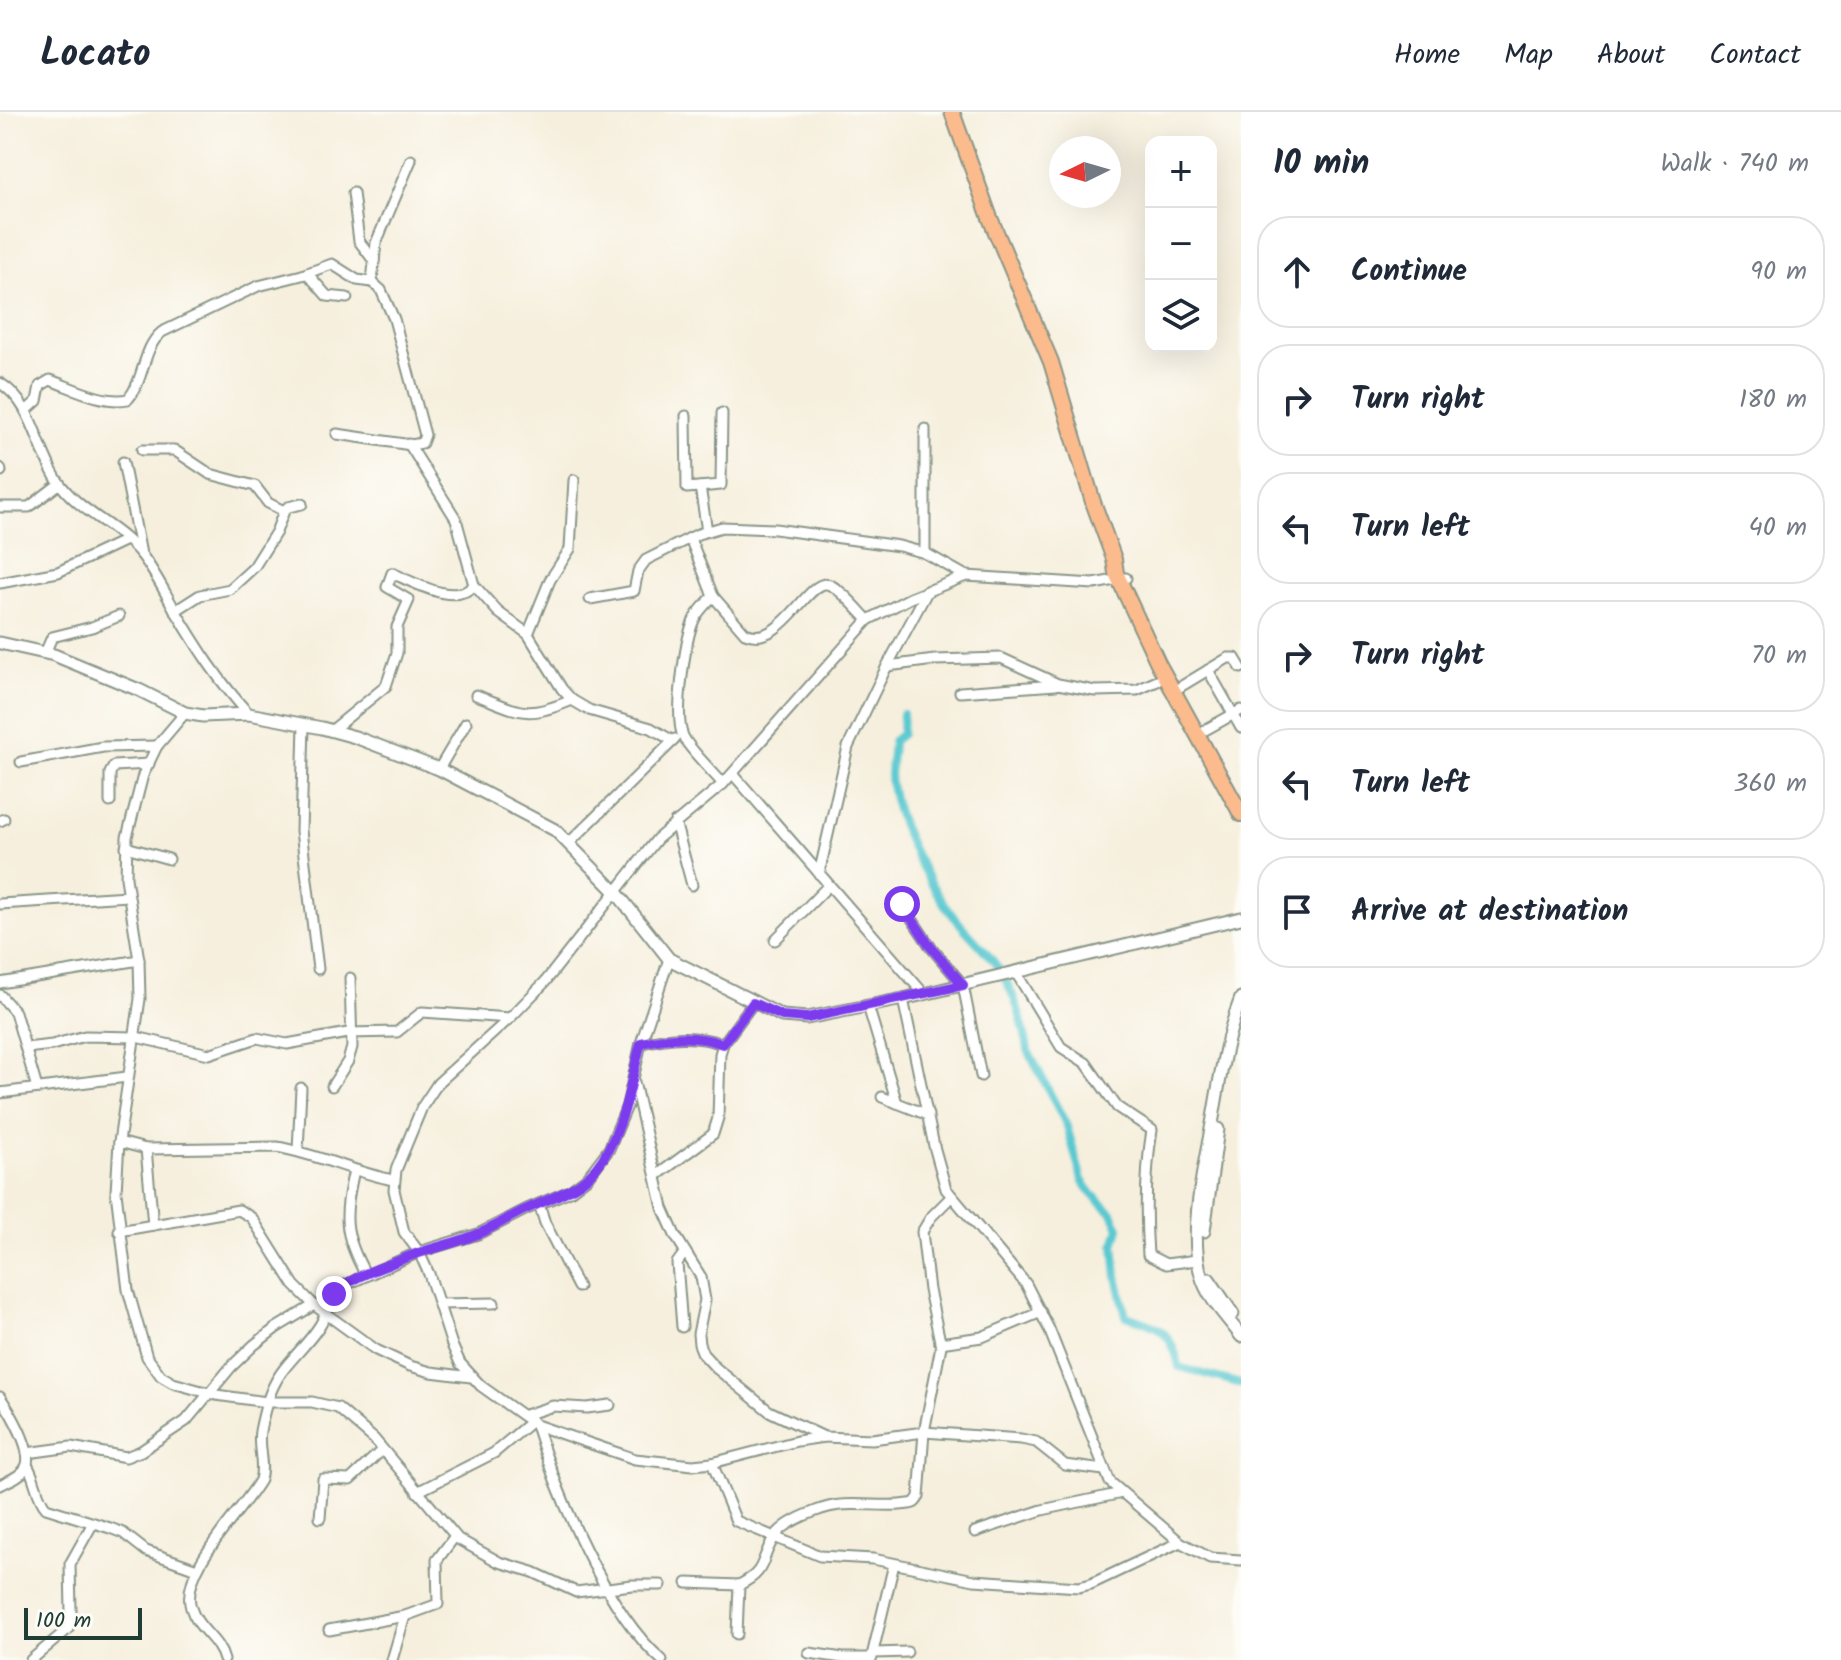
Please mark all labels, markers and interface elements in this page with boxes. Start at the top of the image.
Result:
text: Locato [40,25,151,85]
text: Home [1394,33,1460,78]
text: Map [1504,33,1553,78]
text: About [1597,33,1665,78]
text: Contact [1709,33,1801,78]
north arrow [1049,136,1121,208]
map controls [1145,136,1217,352]
button: + [1145,136,1217,208]
text: 10 min [1273,137,1369,191]
text: Walk · 740 m [1660,143,1809,185]
button: − [1145,208,1217,280]
text: Continue [1351,248,1467,296]
icon: ahead [1275,250,1319,294]
text: 90 m [1750,251,1807,293]
button: layers [1145,280,1217,352]
text: Turn right [1351,376,1484,424]
icon: right [1275,378,1319,422]
text: 180 m [1739,379,1807,421]
text: Turn left [1351,504,1470,552]
icon: left [1275,506,1319,550]
text: 40 m [1749,507,1807,549]
text: Turn right [1351,632,1484,680]
icon: right [1275,634,1319,678]
text: 70 m [1751,635,1807,677]
text: Turn left [1351,760,1470,808]
icon: left [1275,762,1319,806]
text: 360 m [1734,763,1807,805]
route start [884,886,920,922]
text: Arrive at destination [1351,888,1628,936]
icon: arrive [1275,890,1319,934]
route end [316,1276,352,1312]
scale bar [24,1604,142,1640]
text: 100 m [36,1604,91,1639]

